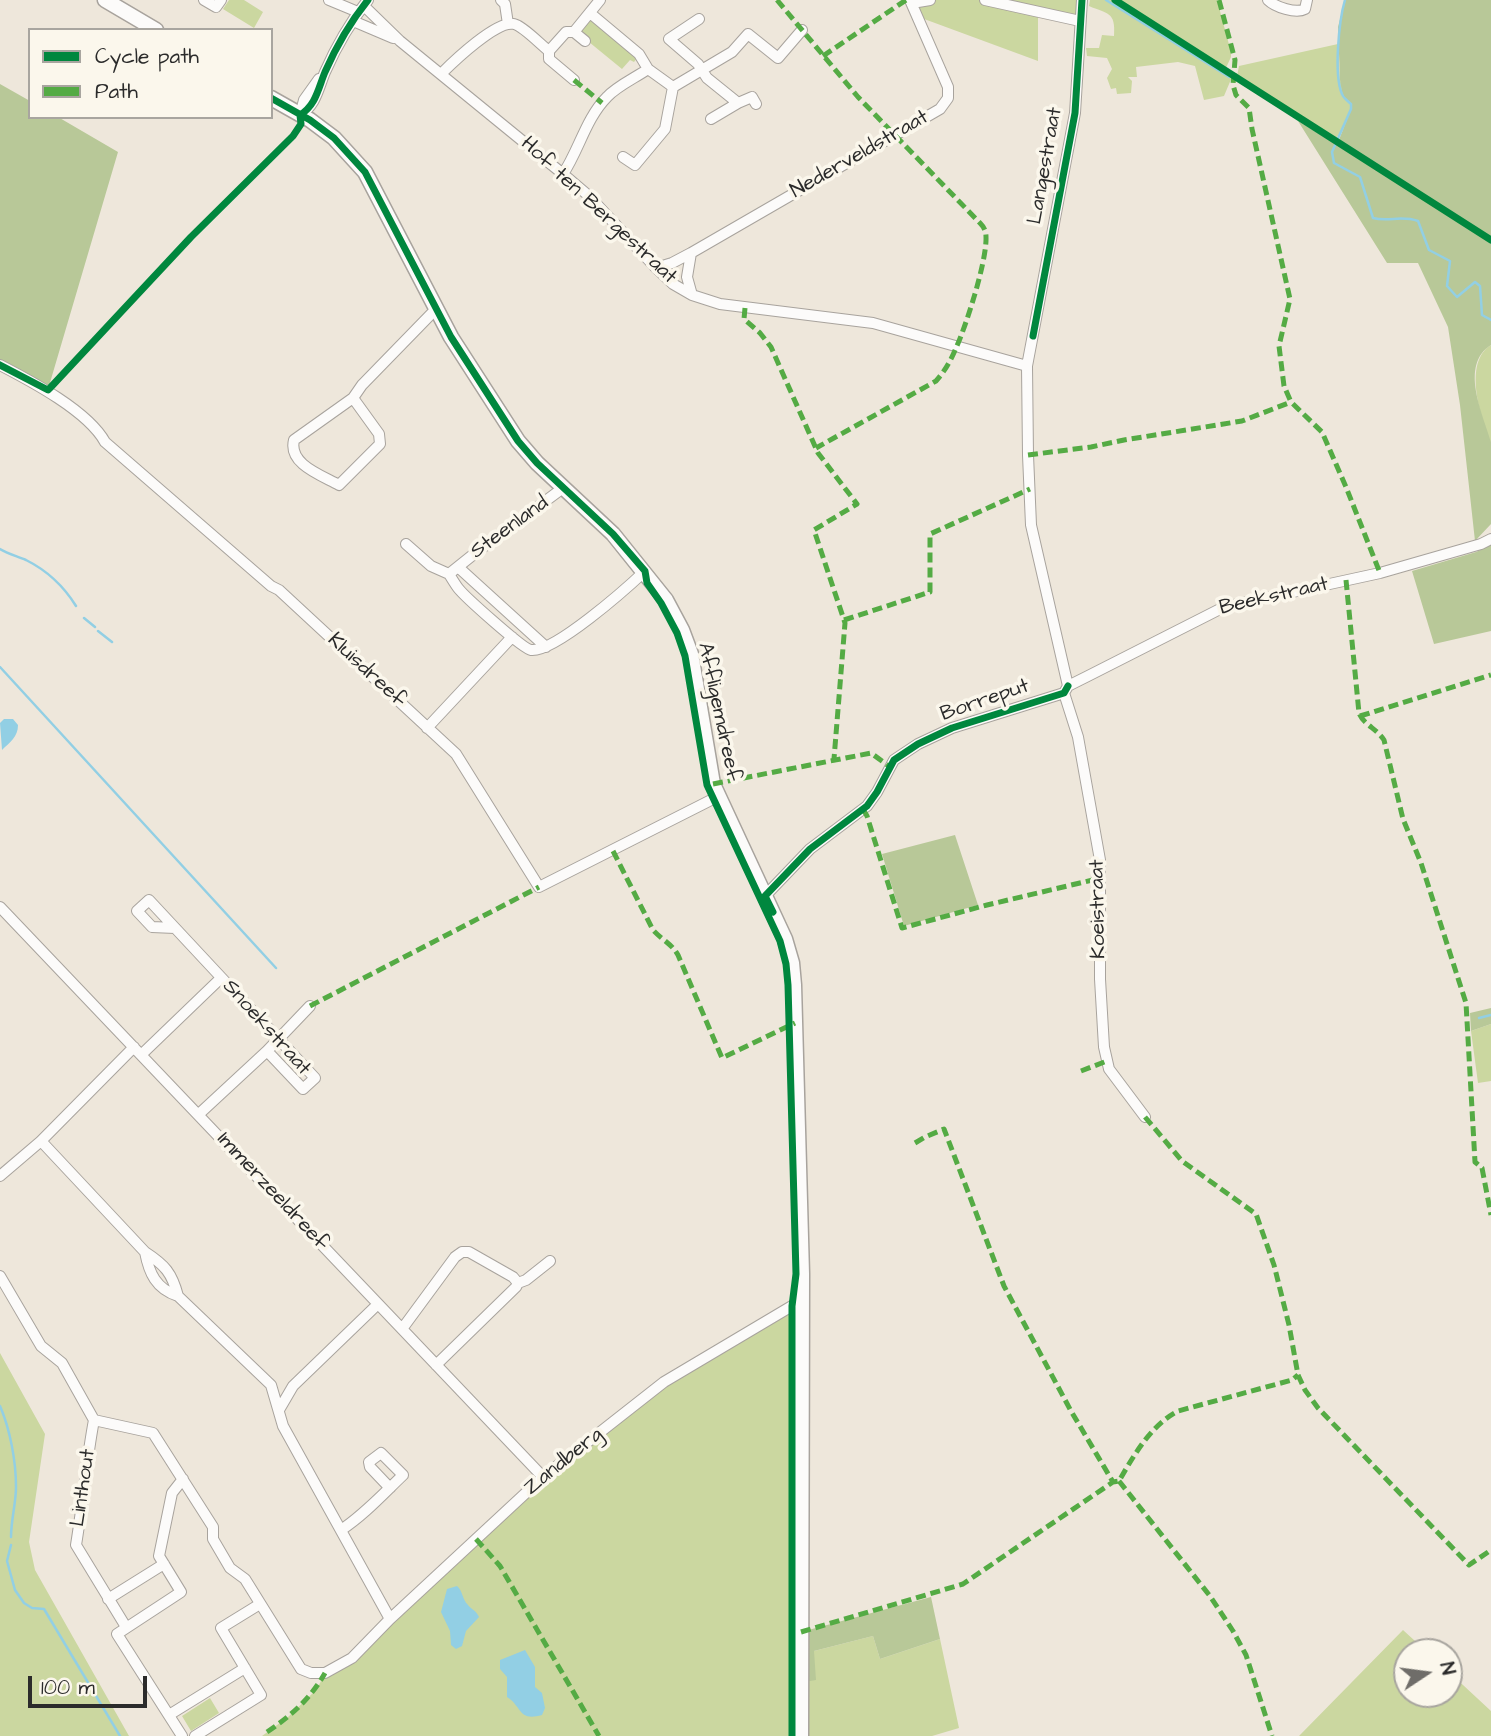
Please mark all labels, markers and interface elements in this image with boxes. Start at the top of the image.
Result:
legend [28,28,273,119]
text: Cycle path [95,42,199,71]
text: Path [95,77,138,106]
street label: Nederveldstraat [787,105,933,205]
street label: Langestraat [1023,106,1069,226]
street label: Hof ten Bergestraat [515,132,681,290]
street label: Steenland [466,491,554,565]
street label: Beekstraat [1217,572,1331,622]
street label: Kluisdreef [322,628,410,714]
street label: Affligemdreef [691,640,745,784]
street label: Borreput [937,674,1033,728]
street label: Koeistraat [1086,859,1112,959]
street label: Snoekstraat [216,975,316,1081]
street label: Immerzeeldreef [211,1128,333,1256]
street label: Zandberg [520,1423,608,1501]
street label: Linthout [66,1448,102,1528]
north arrow [1393,1638,1463,1708]
text: N [1433,1660,1461,1677]
scale bar [32,1662,150,1706]
text: 100 m [41,1673,95,1702]

